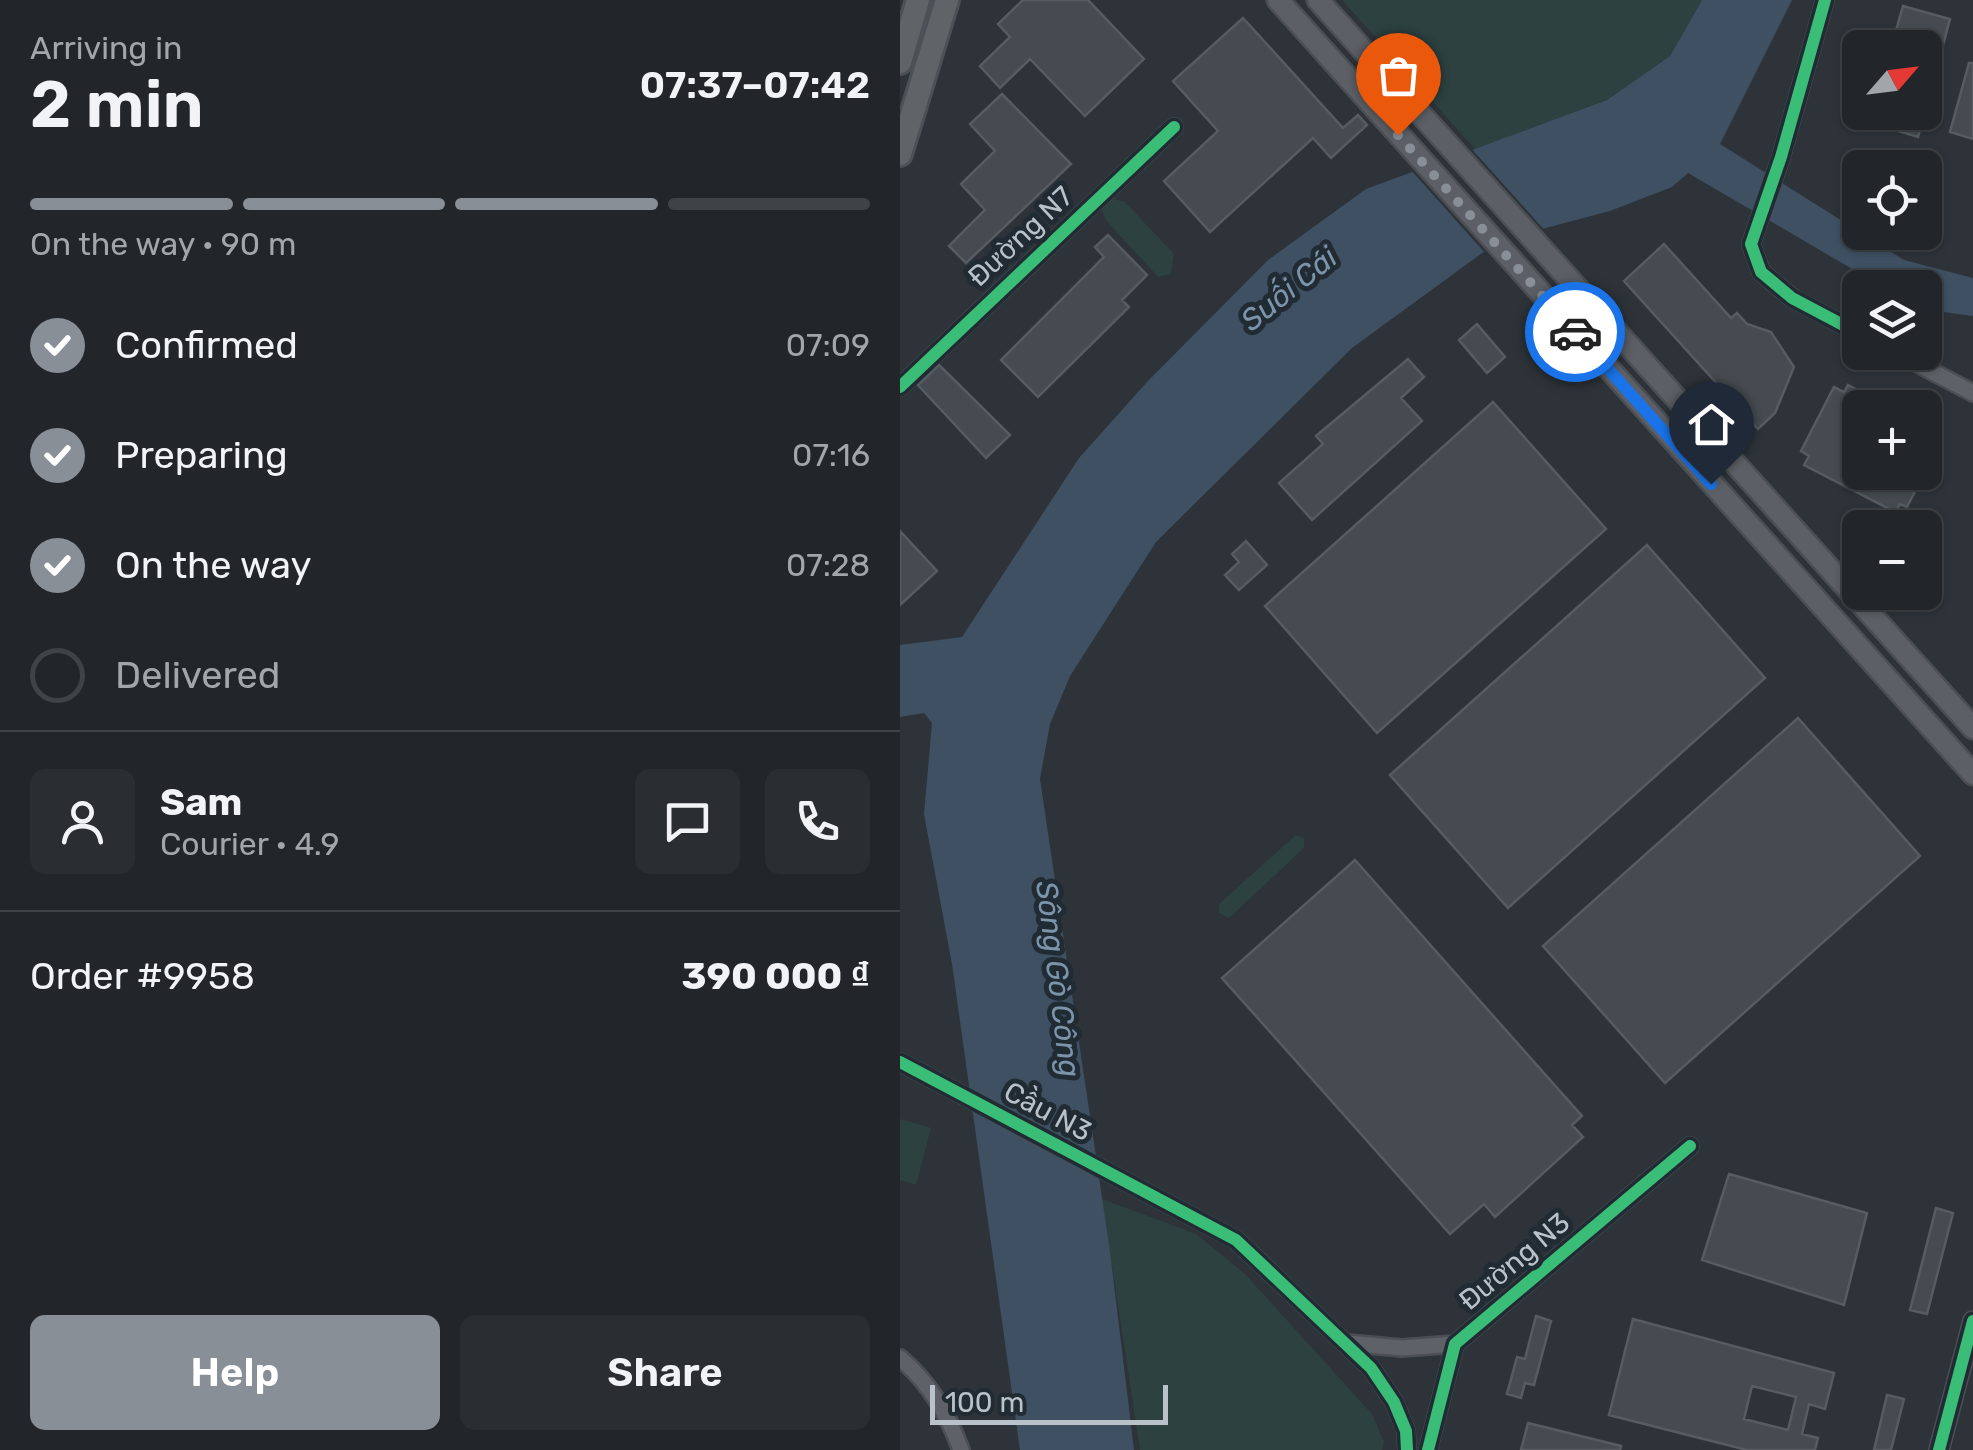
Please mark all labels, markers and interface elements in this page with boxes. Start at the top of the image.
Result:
text: Arriving in [30,29,182,67]
north arrow [1842,30,1942,130]
map controls [1842,30,1942,610]
pin [1356,33,1441,136]
icon: bag [1371,48,1426,103]
text: 07:37–07:42 [640,62,870,108]
text: 2 min [30,66,204,143]
button: locate [1842,150,1942,250]
street label: Đường N7 [961,180,1080,293]
text: On the way · 90 m [30,225,296,263]
water label: Suối Cái [1233,239,1345,339]
button: layers [1842,270,1942,370]
courier [1525,282,1625,382]
icon: car [1548,305,1603,360]
icon: check [30,318,85,373]
text: Confirmed [115,322,298,368]
text: 07:09 [786,326,870,364]
pin [1669,382,1754,485]
button: + [1842,390,1942,490]
icon: home [1684,397,1739,452]
icon: check [30,428,85,483]
text: Preparing [115,432,288,478]
text: 07:16 [792,436,870,474]
button: − [1842,510,1942,610]
icon: check [30,538,85,593]
text: On the way [115,542,311,588]
text: 07:28 [786,546,870,584]
text: Delivered [115,652,280,698]
button: person [30,769,135,874]
button: chat [635,769,740,874]
button: phone [765,769,870,874]
text: Sam [160,779,242,825]
text: Courier · 4.9 [160,825,339,863]
water label: Sông Gò Công [1028,879,1088,1079]
text: Order #9958 [30,953,255,999]
text: 390 000 ₫ [682,953,870,999]
street label: Cầu N3 [998,1074,1098,1148]
street label: Đường N3 [1453,1206,1576,1317]
button: Help [30,1315,440,1430]
button: Share [460,1315,870,1430]
scale bar [930,1380,1168,1424]
text: 100 m [945,1386,1024,1419]

